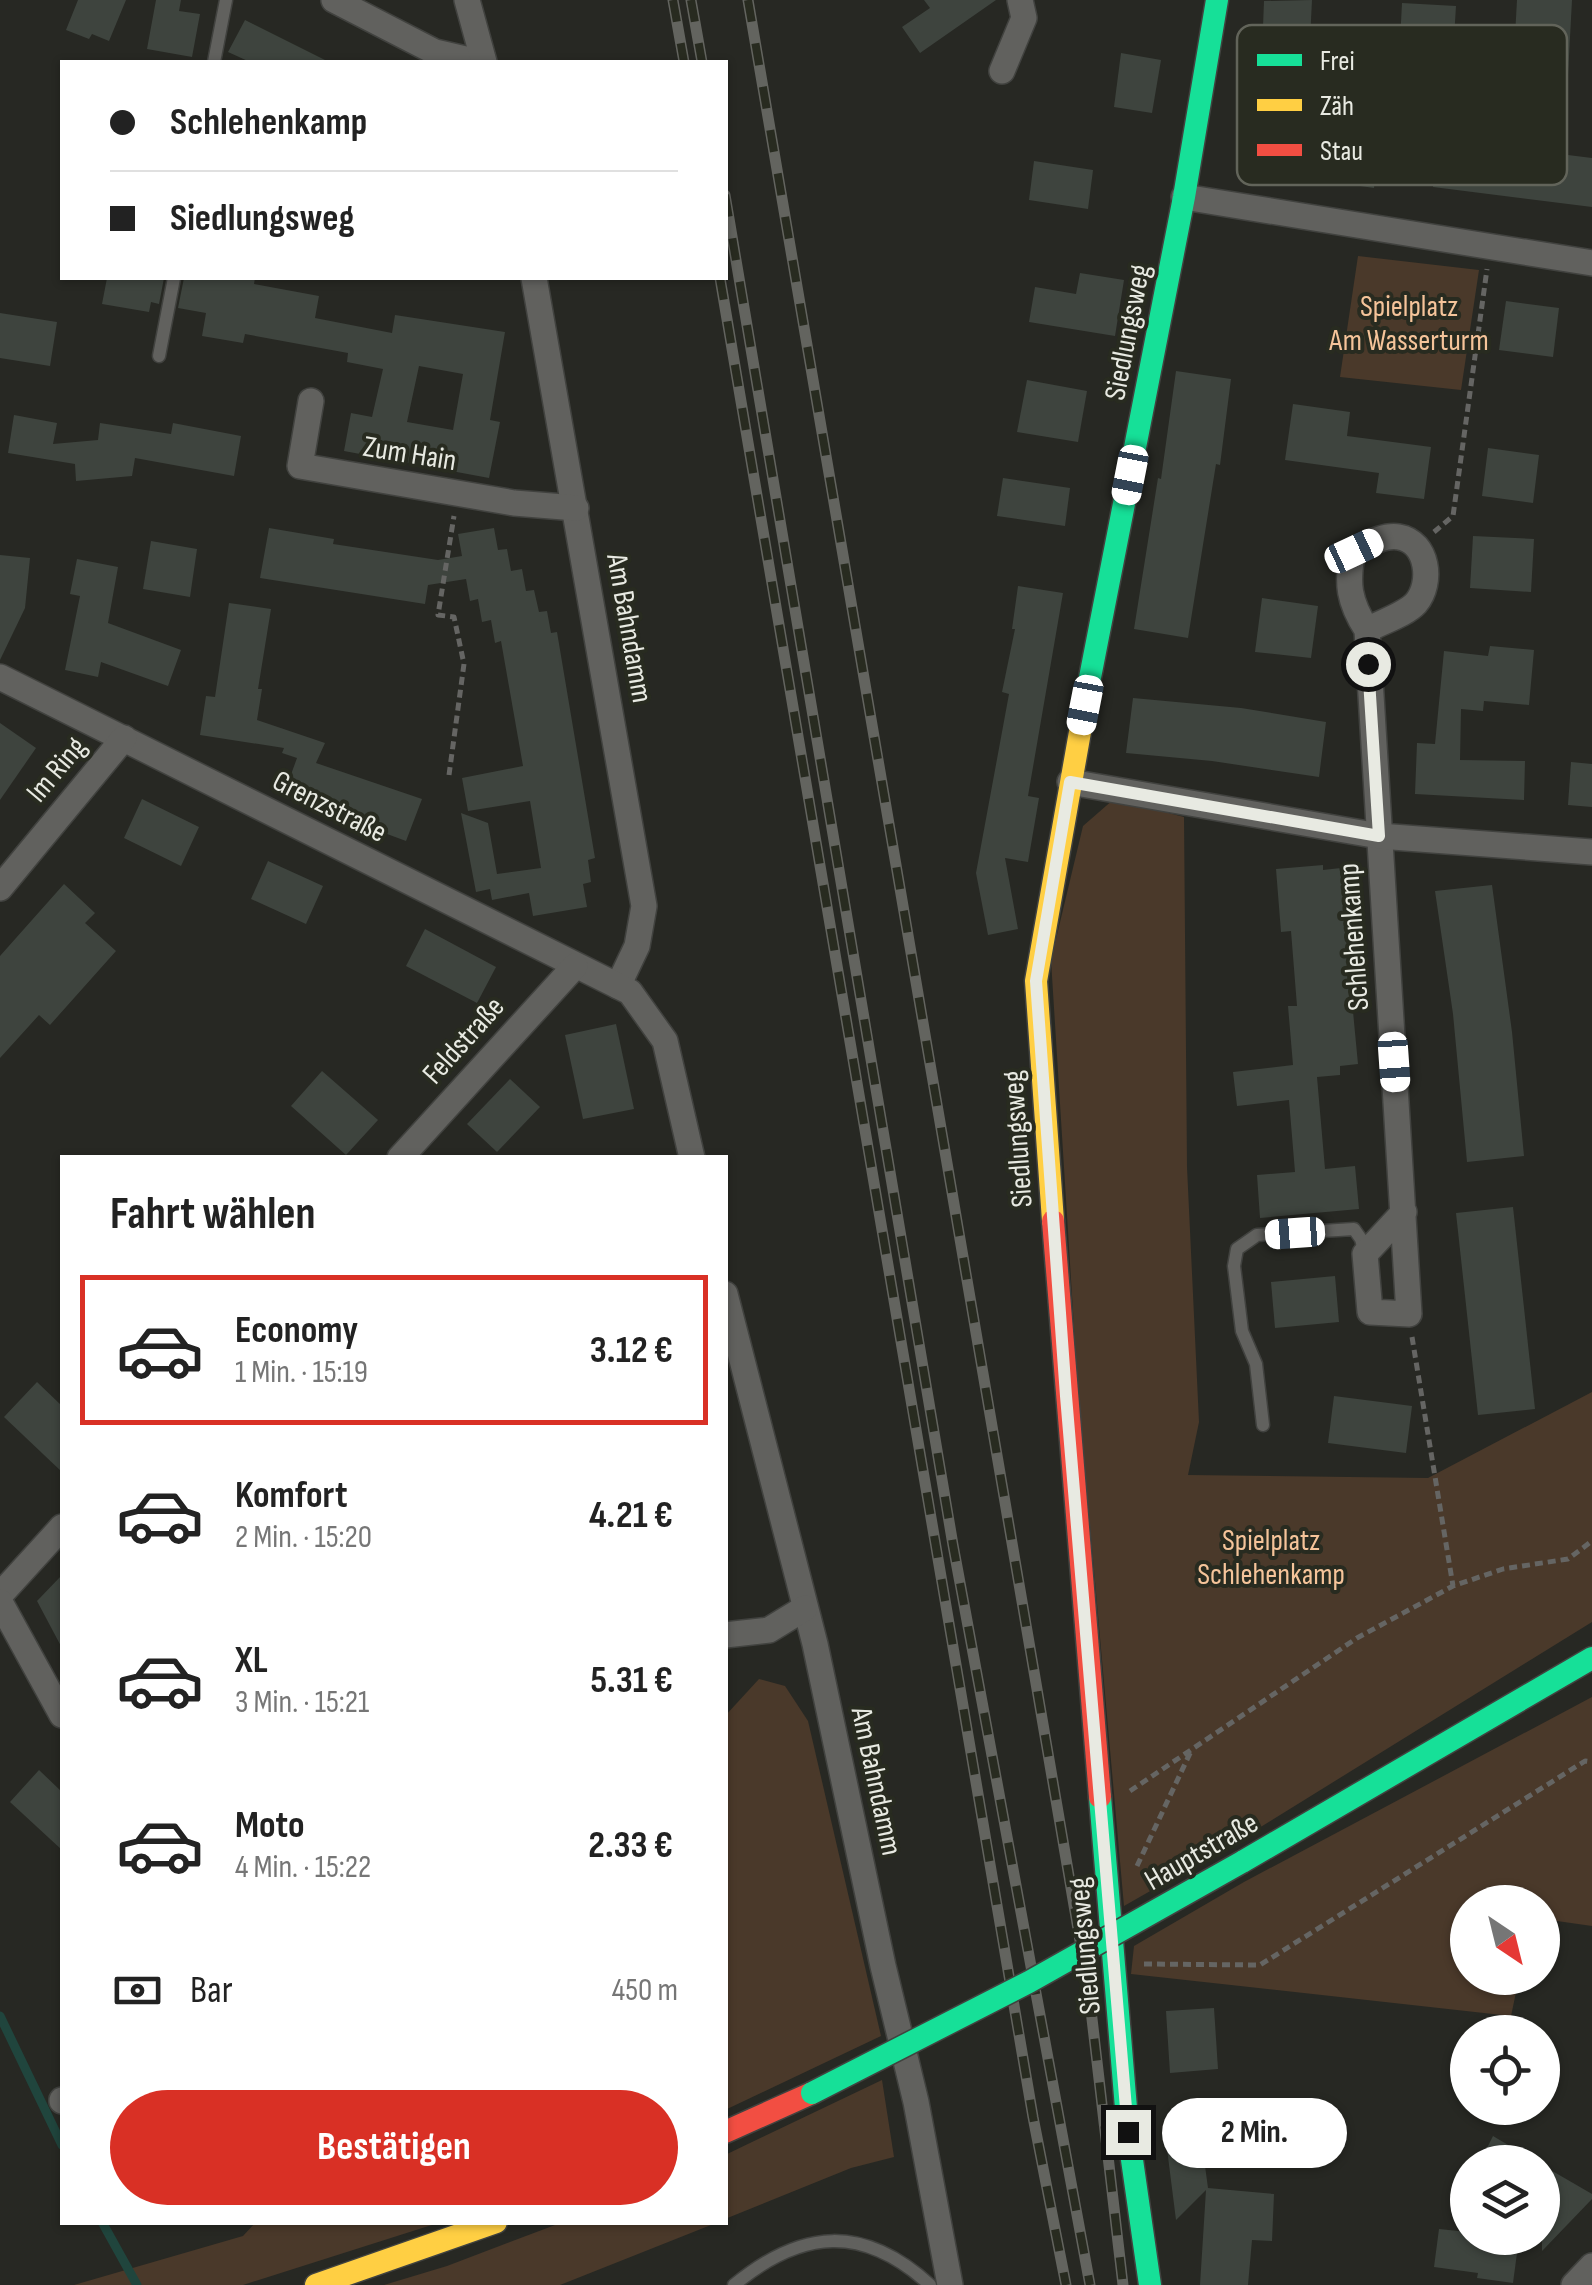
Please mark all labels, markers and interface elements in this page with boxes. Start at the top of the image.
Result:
legend [1237,25,1567,185]
text: Frei [1320,45,1355,78]
text: Zäh [1320,90,1354,123]
text: Schlehenkamp [170,100,367,145]
text: Stau [1320,135,1363,168]
text: Siedlungsweg [170,196,354,241]
street label: Siedlungsweg [1097,261,1159,403]
park label: Spielplatz Am Wasserturm [1328,289,1489,359]
street label: Zum Hain [361,429,459,479]
car [1110,443,1150,507]
car [1320,525,1388,577]
street label: Am Bahndamm [598,550,660,706]
route start [1346,642,1391,687]
car [1065,673,1105,737]
street label: Im Ring [19,730,94,810]
street label: Grenzstraße [267,763,393,851]
street label: Schlehenkamp [1331,862,1377,1012]
street label: Feldstraße [415,989,512,1092]
car [1377,1031,1411,1093]
street label: Siedlungsweg [995,1069,1041,1209]
text: Fahrt wählen [110,1187,316,1242]
car [1264,1216,1326,1250]
icon: car [115,1305,205,1395]
text: Economy [235,1308,358,1353]
text: 3.12 € [590,1328,673,1373]
text: 1 Min. · 15:19 [235,1353,368,1392]
icon: car [115,1470,205,1560]
text: Komfort [235,1473,347,1518]
text: 4.21 € [589,1493,673,1538]
text: 2 Min. · 15:20 [235,1518,372,1557]
park label: Spielplatz Schlehenkamp [1197,1523,1345,1593]
icon: car [115,1635,205,1725]
text: XL [235,1638,268,1683]
text: 5.31 € [590,1658,673,1703]
text: 3 Min. · 15:21 [235,1683,369,1722]
street label: Am Bahndamm [843,1703,909,1859]
icon: car [115,1800,205,1890]
text: Moto [235,1803,305,1848]
street label: Hauptstraße [1138,1805,1265,1899]
text: 2.33 € [588,1823,673,1868]
text: 4 Min. · 15:22 [235,1848,371,1887]
street label: Siedlungsweg [1061,1876,1109,2016]
north arrow [1450,1885,1560,1995]
map controls [1450,1885,1560,2255]
icon: cash [110,1963,165,2018]
text: Bar [190,1968,233,2013]
text: 450 m [612,1971,678,2010]
button: locate [1450,2015,1560,2125]
button: Bestätigen [110,2090,678,2205]
callout: 2 Min. [1163,2097,1348,2167]
route end [1106,2110,1151,2155]
text: 2 Min. [1221,2113,1288,2152]
button: layers [1450,2145,1560,2255]

